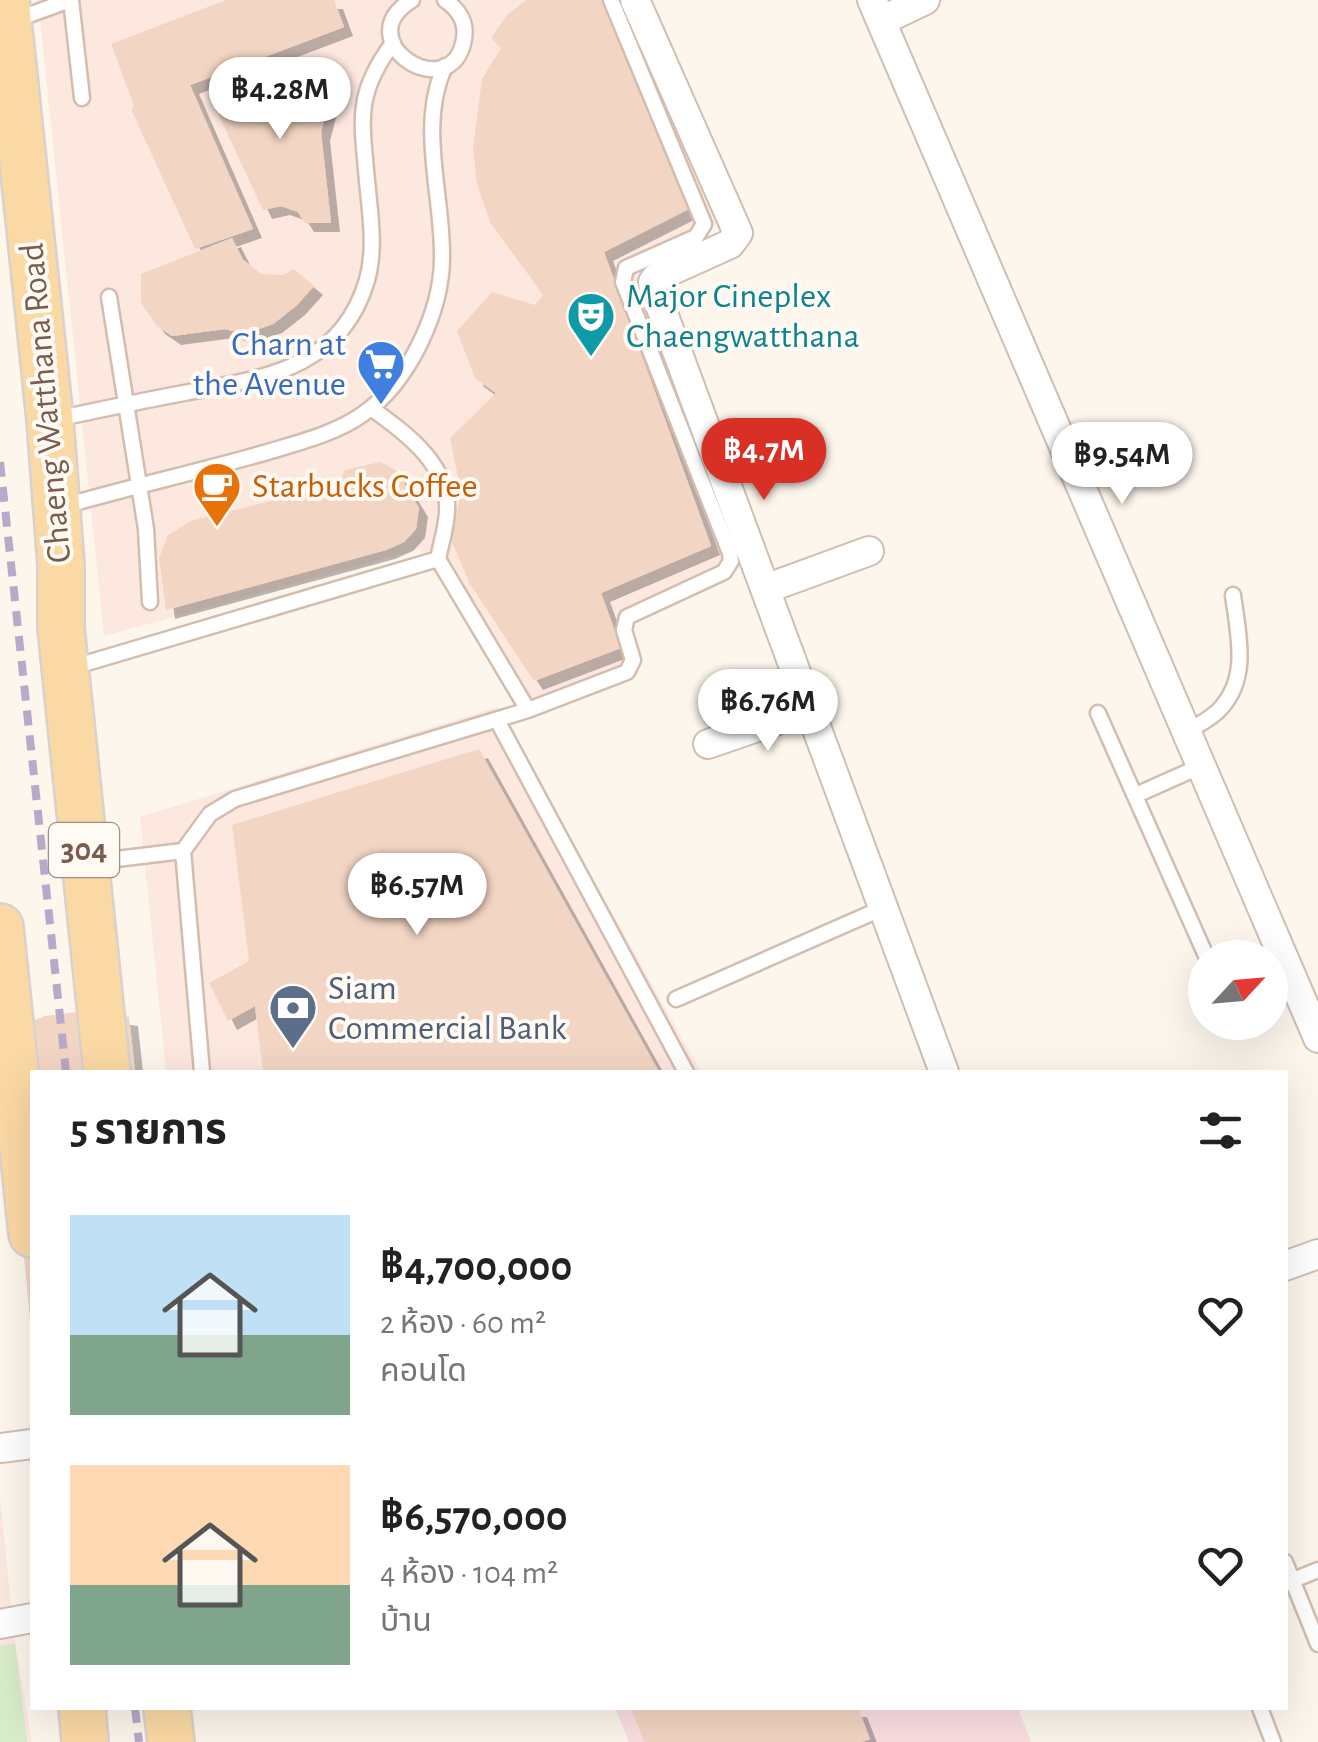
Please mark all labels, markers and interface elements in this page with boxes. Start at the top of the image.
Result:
pin: ฿4.28M [199,57,361,142]
text: ฿4.28M [231,73,329,105]
street label: Chaeng Watthana Road [15,242,77,564]
place label: Major Cineplex Chaengwatthana [626,279,860,354]
theatre icon: Major Cineplex Chaengwatthana [565,290,617,358]
place label: Charn at the Avenue [193,327,346,402]
supermarket icon: Charn at the Avenue [355,338,407,406]
pin: ฿4.7M [694,418,834,503]
pin: ฿9.54M [1041,422,1203,507]
text: ฿4.7M [723,434,805,466]
text: ฿9.54M [1074,438,1170,470]
cafe icon: Starbucks Coffee [191,460,243,528]
place label: Starbucks Coffee [252,469,478,504]
pin: ฿6.76M [687,669,849,754]
text: ฿6.76M [720,685,816,717]
road number: 304 [49,823,119,877]
pin: ฿6.57M [336,853,498,938]
text: ฿6.57M [370,869,464,901]
north arrow [1188,940,1288,1040]
map controls [1188,940,1288,1040]
place label: Siam Commercial Bank [328,971,567,1046]
bank icon: Siam Commercial Bank [267,982,319,1050]
icon: filters [1193,1103,1248,1158]
text: 5 รายการ [70,1109,227,1151]
text: ฿4,700,000 [380,1246,572,1288]
icon: home [150,1255,270,1375]
icon: heart [1193,1288,1248,1343]
text: 2 ห้อง · 60 m² [380,1307,546,1339]
text: คอนโด [380,1355,467,1387]
text: ฿6,570,000 [380,1496,568,1538]
icon: home [150,1505,270,1625]
icon: heart [1193,1538,1248,1593]
text: 4 ห้อง · 104 m² [380,1557,558,1589]
text: บ้าน [380,1605,432,1637]

